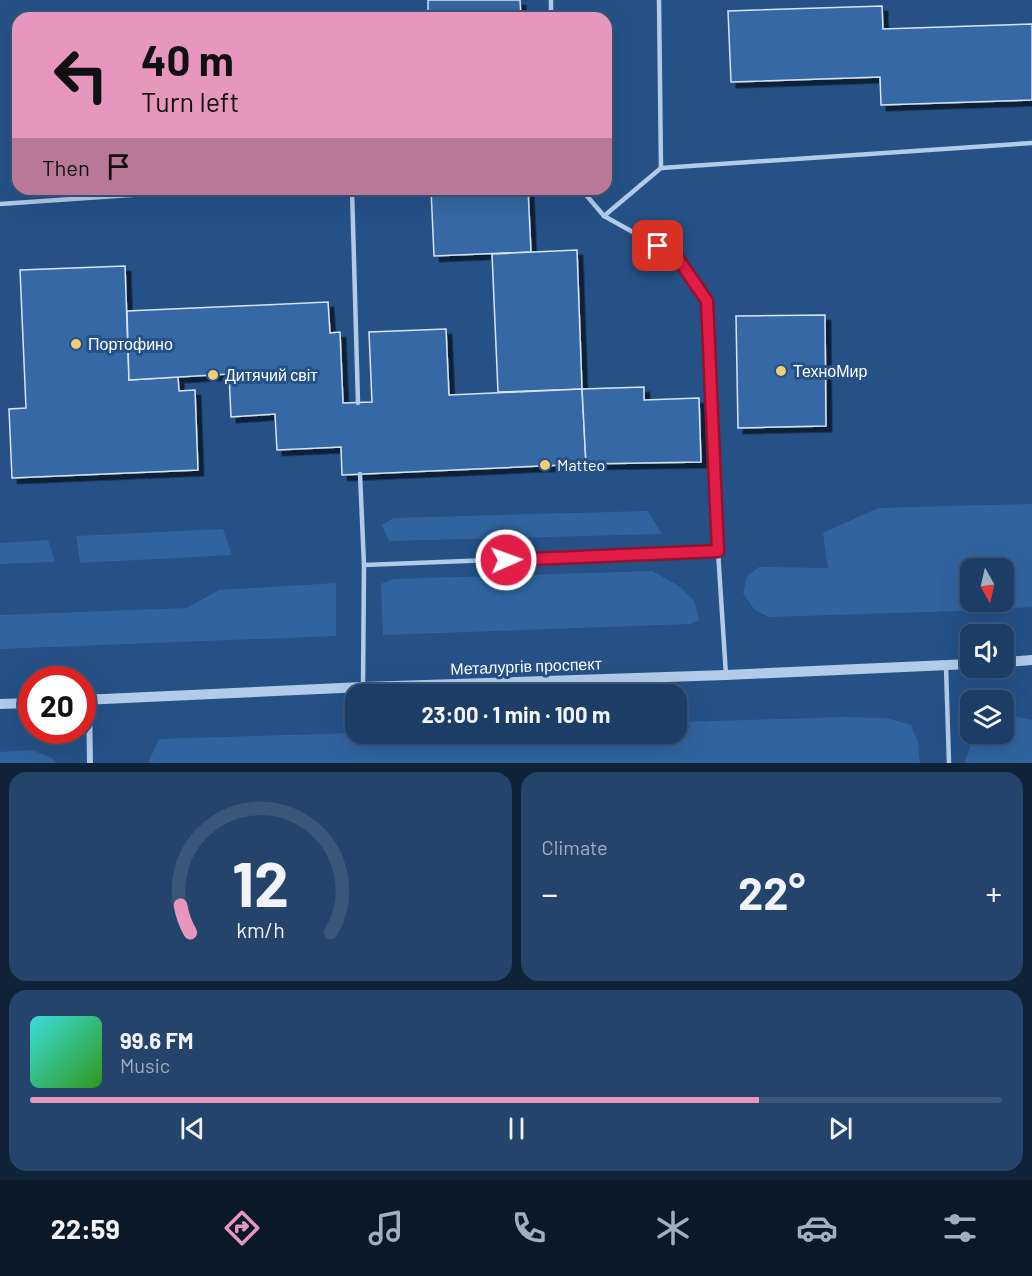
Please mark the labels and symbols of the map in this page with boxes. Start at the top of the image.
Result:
pin [632,220,683,271]
place label: Портофино [88,334,173,353]
marker: Портофино [69,337,83,351]
place label: ТехноМир [793,361,867,380]
marker: ТехноМир [774,364,788,378]
place label: Дитячий світ [225,365,318,384]
marker: Дитячий світ [206,368,220,382]
place label: Matteo [557,455,605,474]
marker: Matteo [538,458,552,472]
position arrow [474,528,538,592]
north arrow [960,558,1014,612]
street label: Металургів проспект [450,653,603,678]
speed limit sign: 20 [18,666,96,744]

